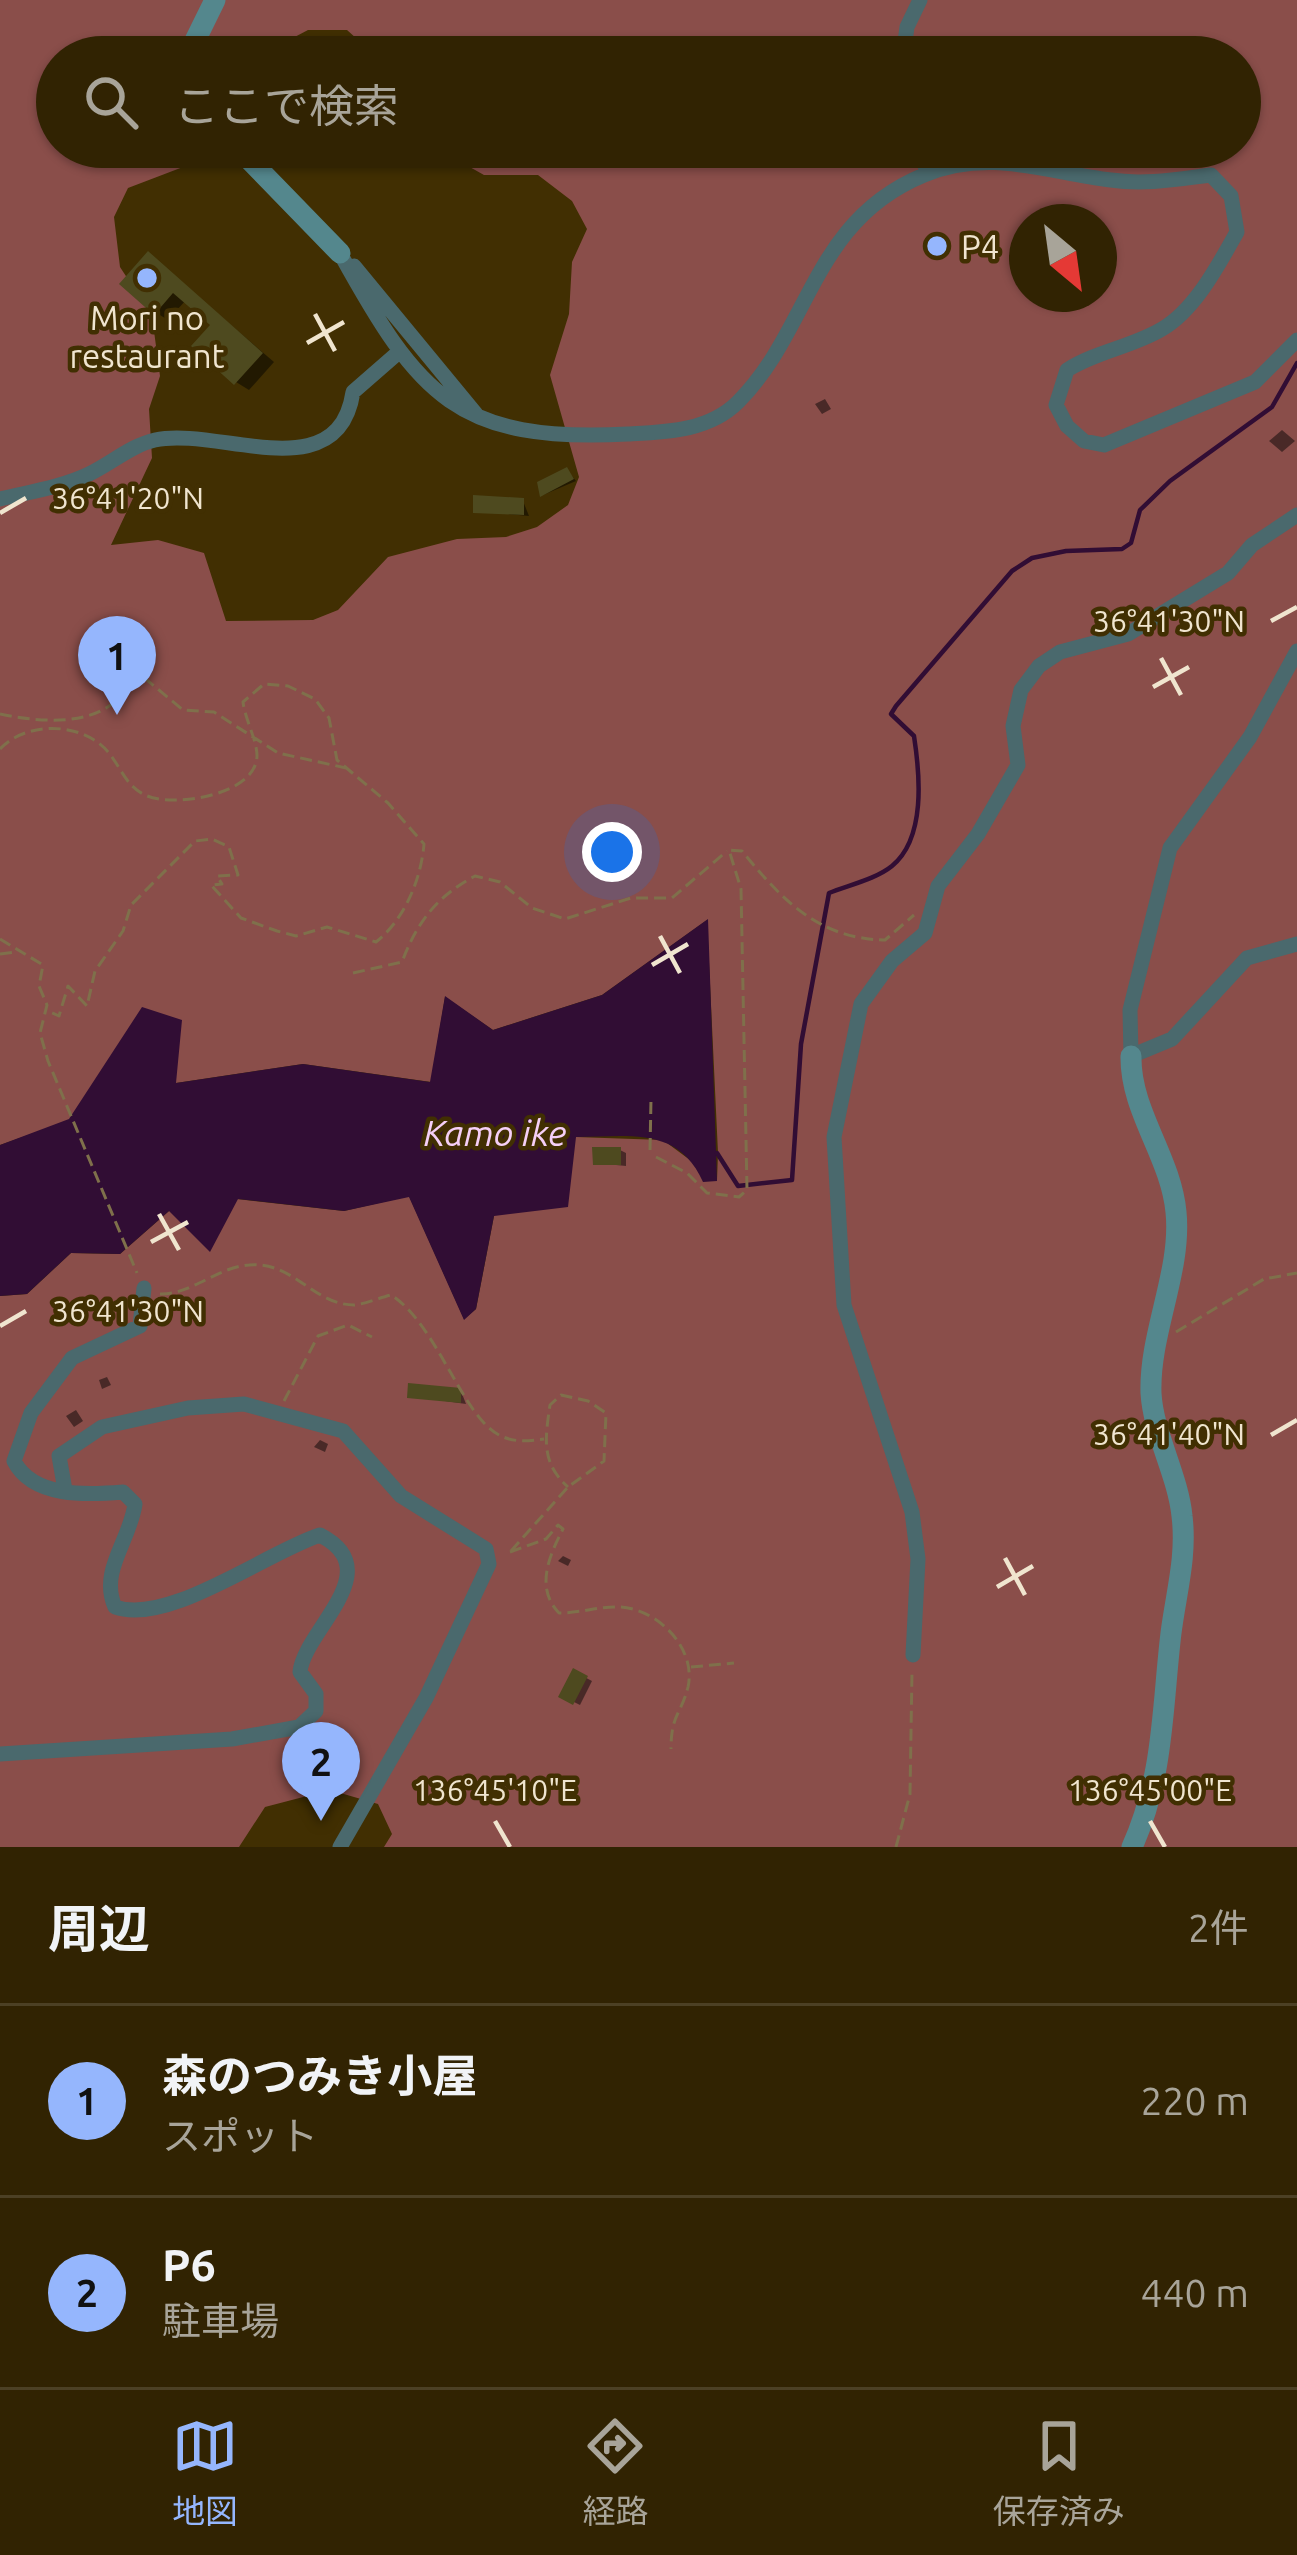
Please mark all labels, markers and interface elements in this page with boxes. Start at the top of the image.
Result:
search box [36,36,1261,168]
icon: search [78,69,144,135]
text: ここで検索 [174,80,399,131]
north arrow [1009,204,1117,312]
place label: P4 [961,228,999,265]
marker: P4 [924,233,950,259]
marker: Mori no restaurant [134,265,160,291]
place label: Mori no restaurant [70,299,225,374]
text: 36°41'20"N [52,481,204,515]
text: 36°41'30"N [1093,604,1245,638]
pin: 1 [78,616,156,715]
your location [582,822,642,882]
water label: Kamo ike [423,1112,567,1153]
text: 36°41'30"N [52,1294,204,1328]
text: 36°41'40"N [1093,1417,1245,1451]
pin: 2 [282,1722,360,1821]
text: 136°45'10"E [413,1773,577,1807]
text: 136°45'00"E [1068,1773,1232,1807]
text: 周辺 [48,1899,150,1957]
text: 2件 [1188,1906,1249,1949]
text: 森のつみき小屋 [162,2050,477,2101]
text: 1 [76,2079,98,2122]
text: 220 m [1140,2079,1249,2122]
text: スポット [162,2114,318,2157]
text: P6 [162,2239,216,2290]
text: 2 [76,2271,98,2314]
text: 440 m [1140,2271,1249,2314]
text: 駐車場 [162,2299,279,2342]
tab: 地図 [172,2413,238,2533]
tab: 経路 [582,2413,648,2533]
tab: 保存済み [993,2413,1125,2533]

